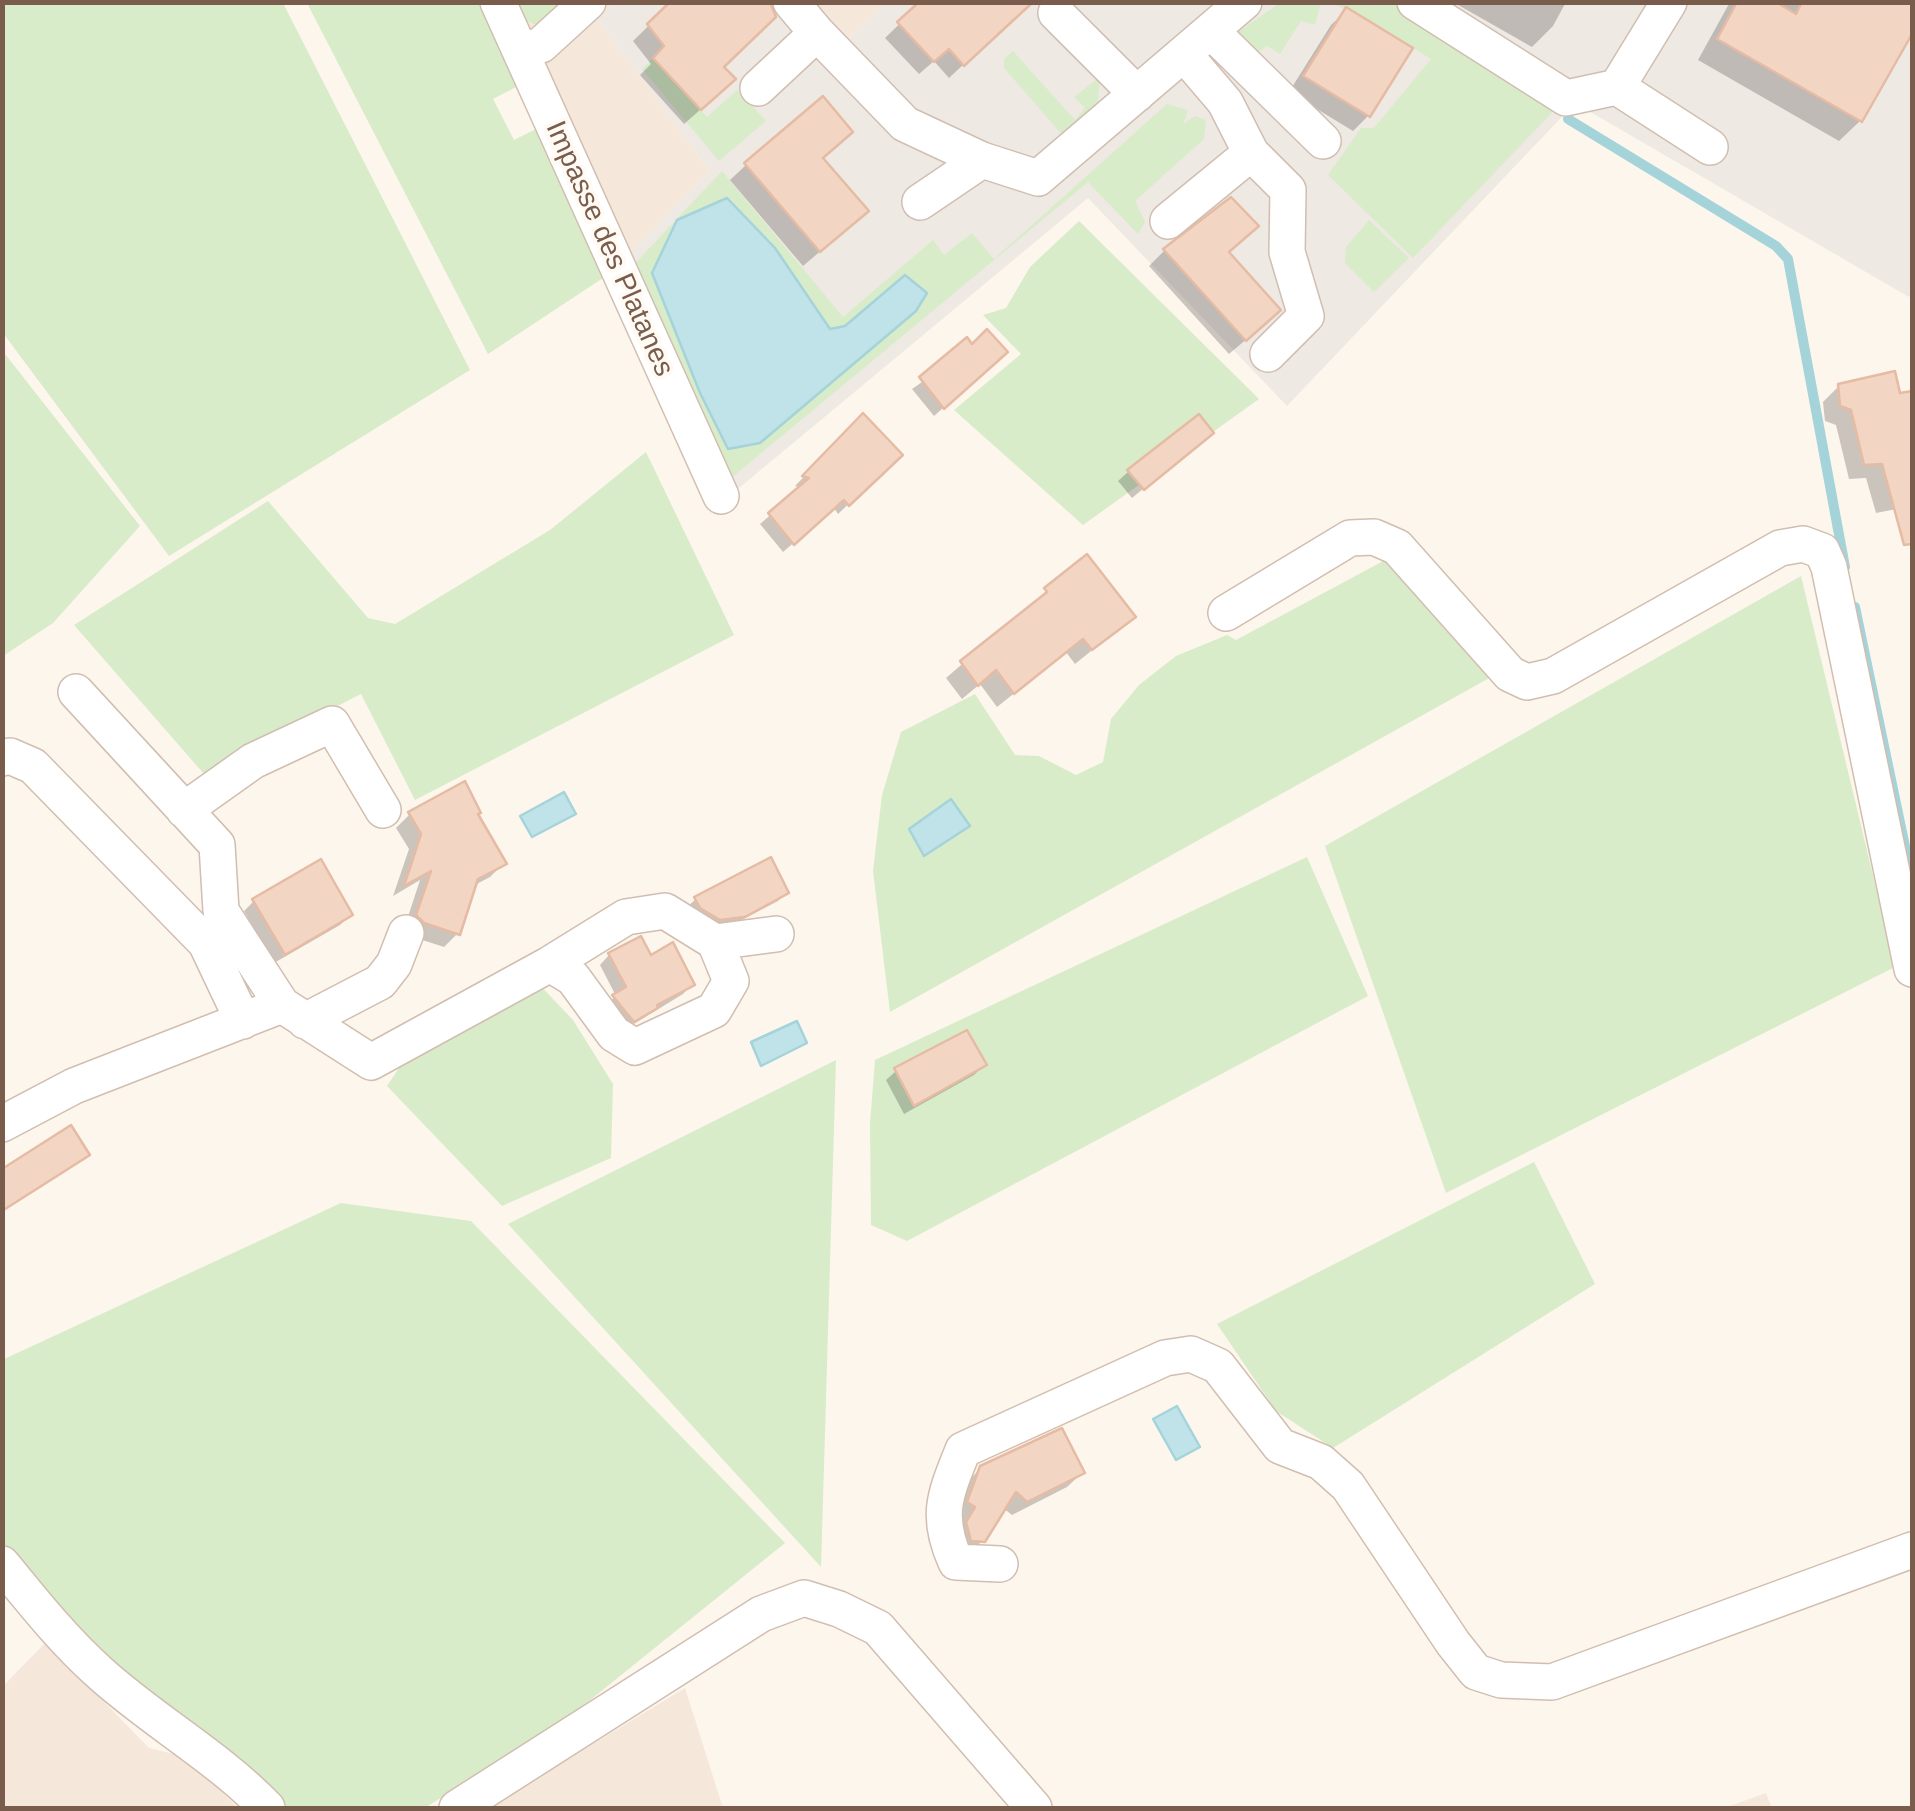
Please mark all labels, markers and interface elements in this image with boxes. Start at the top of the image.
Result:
street label: Impasse des Platanes [538,116,680,382]

